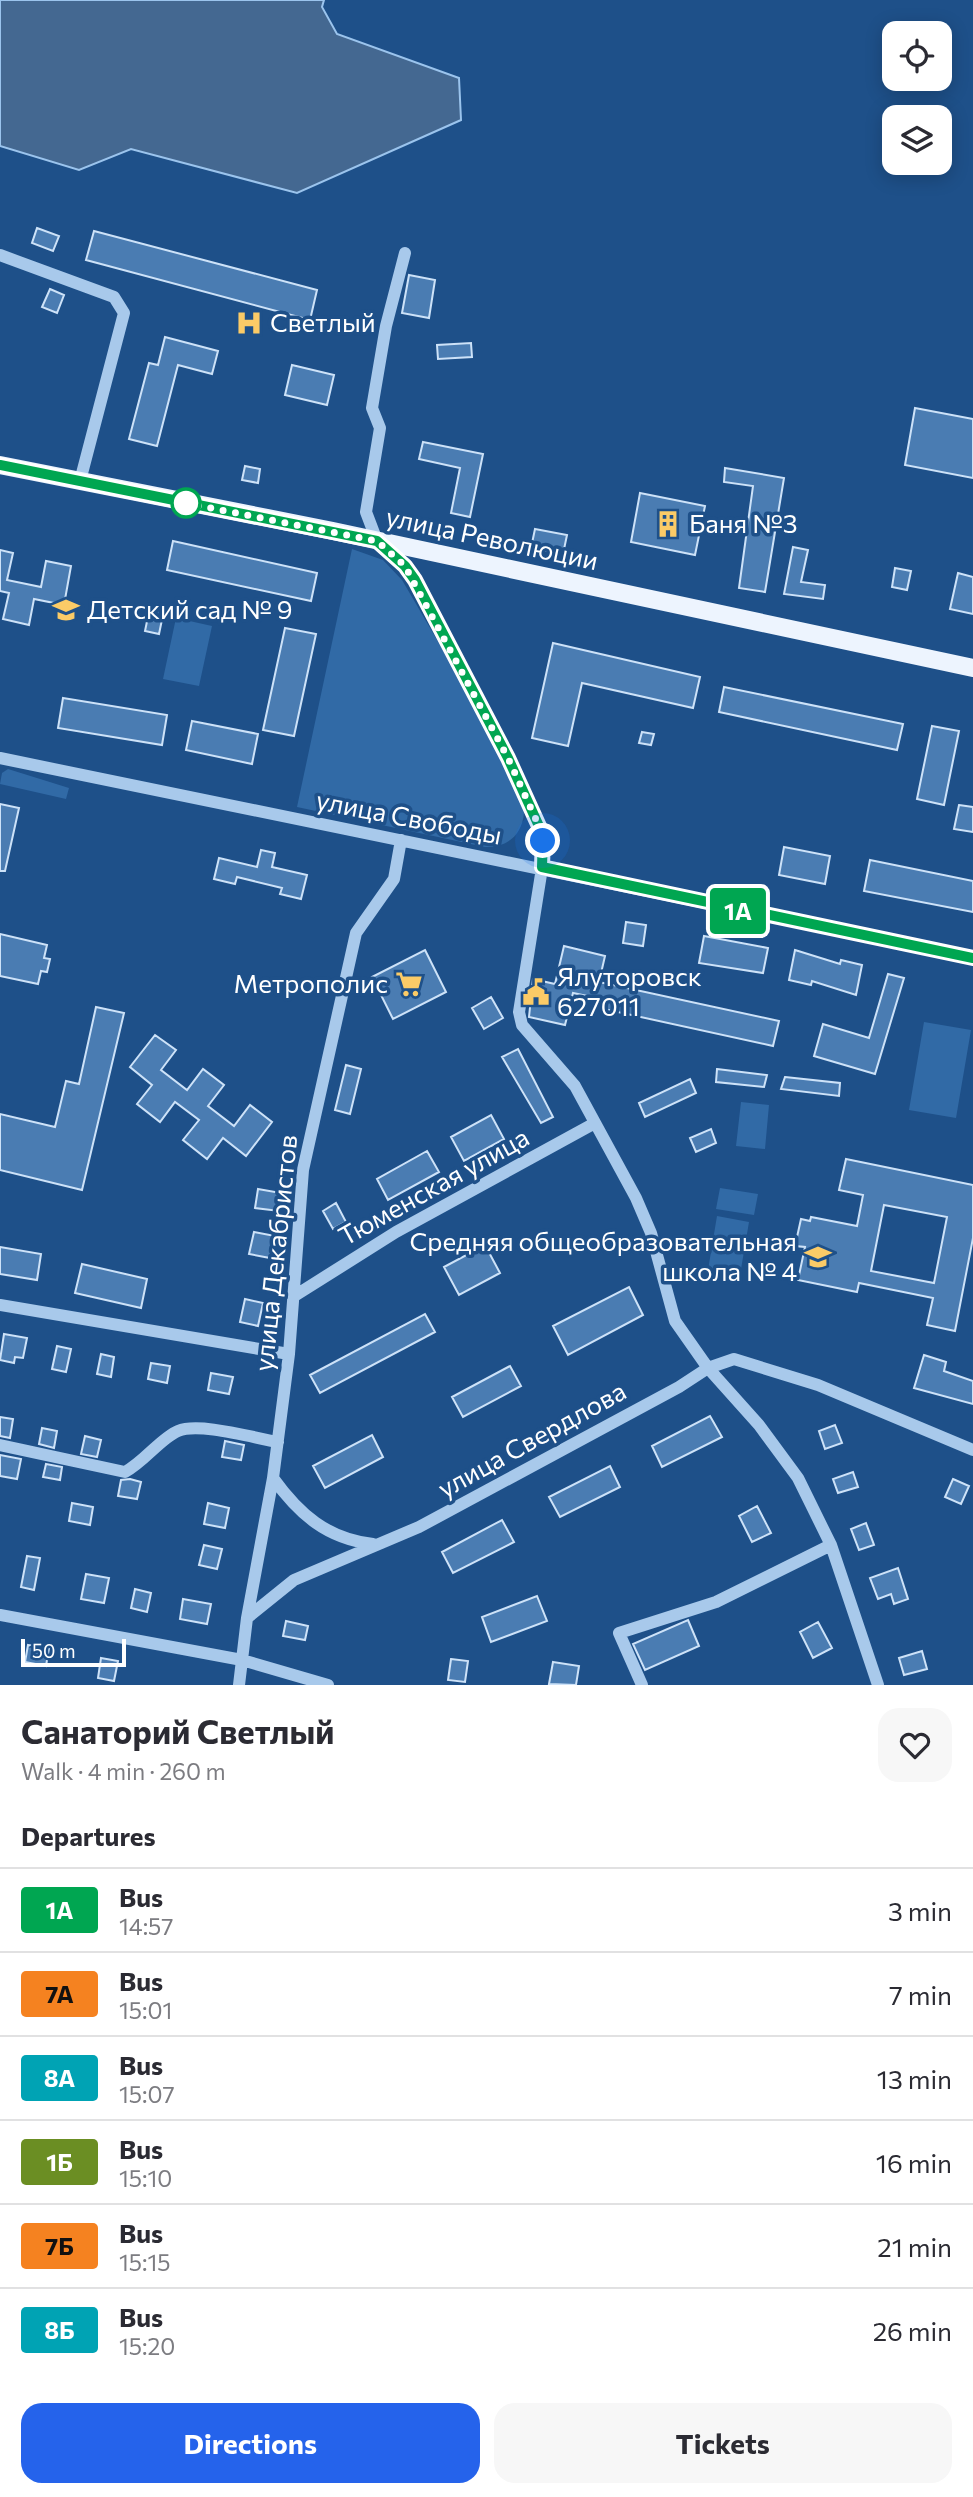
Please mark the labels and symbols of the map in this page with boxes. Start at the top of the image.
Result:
place label: Светлый [270,306,376,337]
hospital icon: Светлый [234,308,264,338]
unlabelled marker [171,488,201,518]
street label: улица Революции [383,500,601,575]
place label: Баня №3 [689,507,798,538]
building icon: Баня №3 [653,509,683,539]
place label: Детский сад № 9 [87,593,292,624]
school or university icon: Детский сад № 9 [51,595,81,625]
street label: улица Свободы [314,783,505,850]
your location [525,823,560,858]
line badge: 1А [706,888,770,934]
place label: Ялуторовск 627011 [557,960,702,1021]
place label: Метрополис [234,967,388,998]
supermarket icon: Метрополис [394,969,424,999]
public building icon: Ялуторовск 627011 [521,977,551,1007]
street label: Тюменская улица [333,1121,534,1251]
street label: улица Декабристов [247,1133,302,1373]
place label: Средняя общеобразовательная школа № 4 [409,1225,797,1286]
school or university icon: Средняя общеобразовательная школа № 4 [803,1242,833,1272]
street label: улица Свердлова [432,1374,631,1503]
scale bar [21,1636,126,1668]

